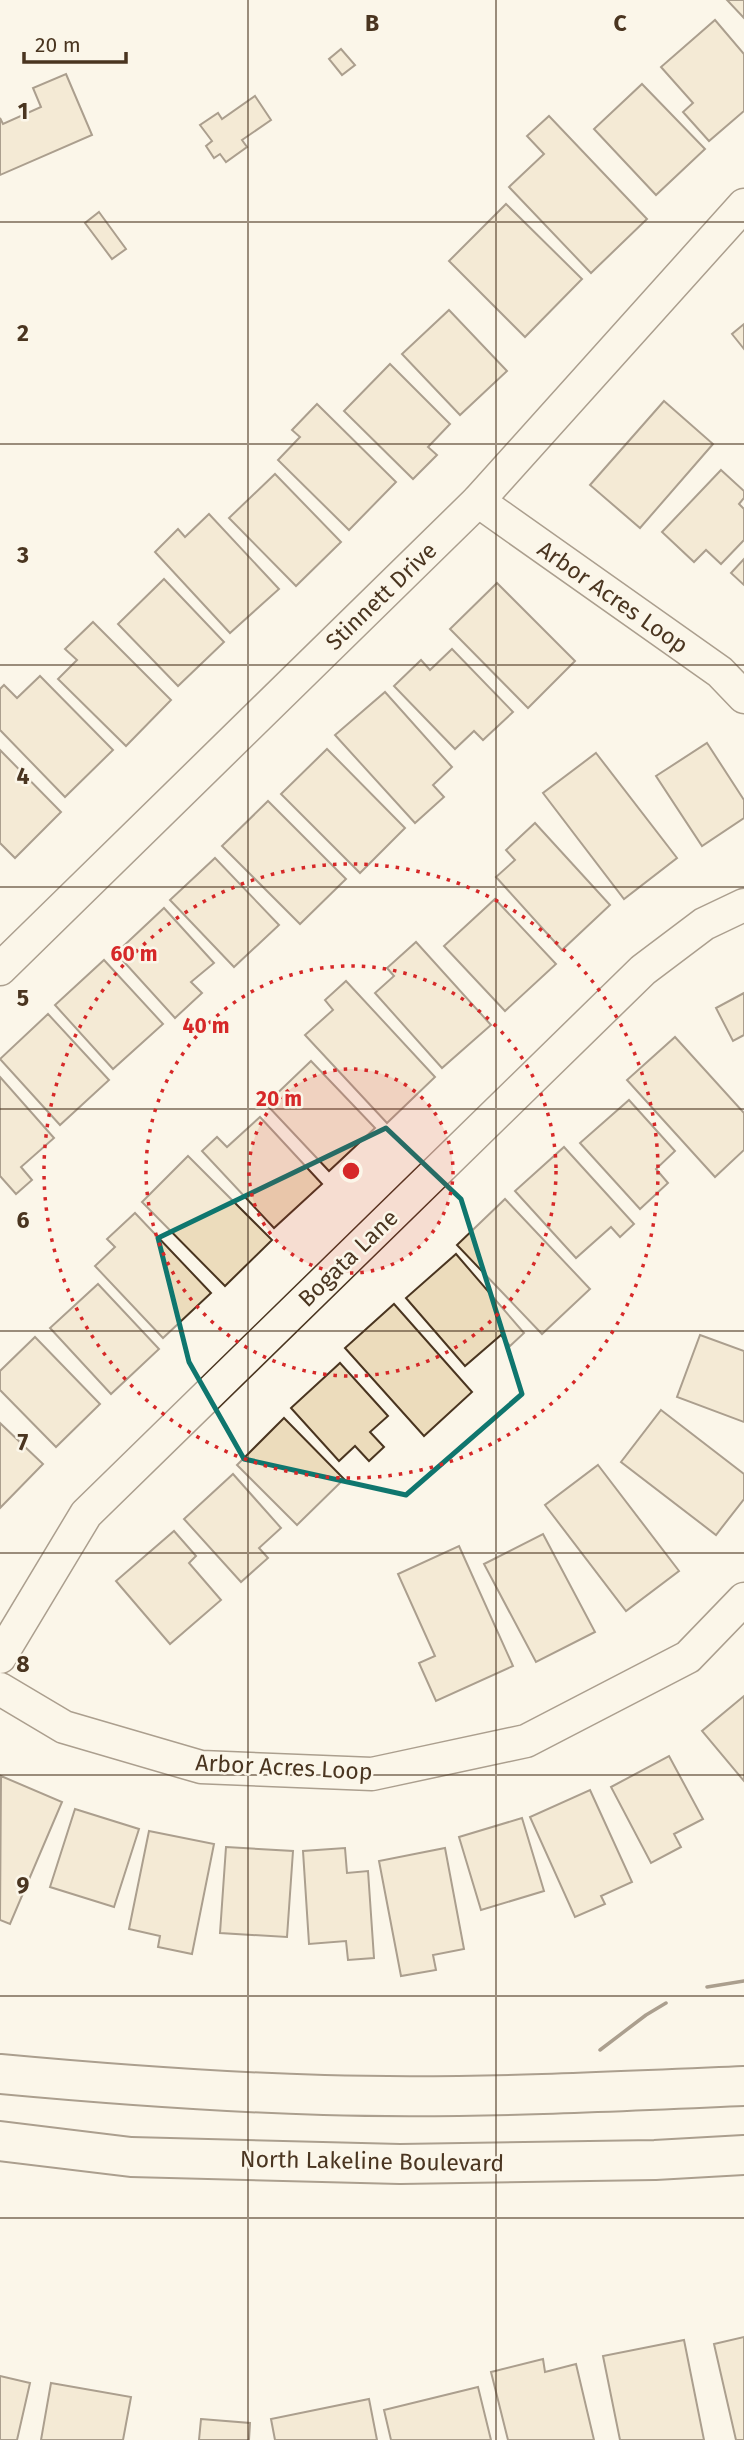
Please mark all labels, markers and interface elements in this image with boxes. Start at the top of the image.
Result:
text: B [365,9,379,37]
text: C [613,9,627,37]
scale bar [24,21,126,65]
text: 20 m [35,32,81,58]
text: 1 [18,97,28,125]
text: 2 [17,319,29,347]
street label: Arbor Acres Loop [532,535,694,659]
street label: Stinnett Drive [320,536,442,656]
text: 3 [16,541,29,569]
text: 4 [17,762,30,790]
text: 60 m [111,941,157,967]
text: 5 [17,984,29,1012]
text: 40 m [183,1013,229,1039]
text: 20 m [256,1086,302,1112]
centre of rings [339,1159,363,1183]
street label: Bogata Lane [292,1203,404,1313]
text: 6 [17,1206,30,1234]
text: 7 [18,1428,29,1456]
text: 8 [16,1650,30,1678]
street label: Arbor Acres Loop [195,1748,373,1786]
text: 9 [17,1871,30,1899]
street label: North Lakeline Boulevard [240,2145,504,2177]

